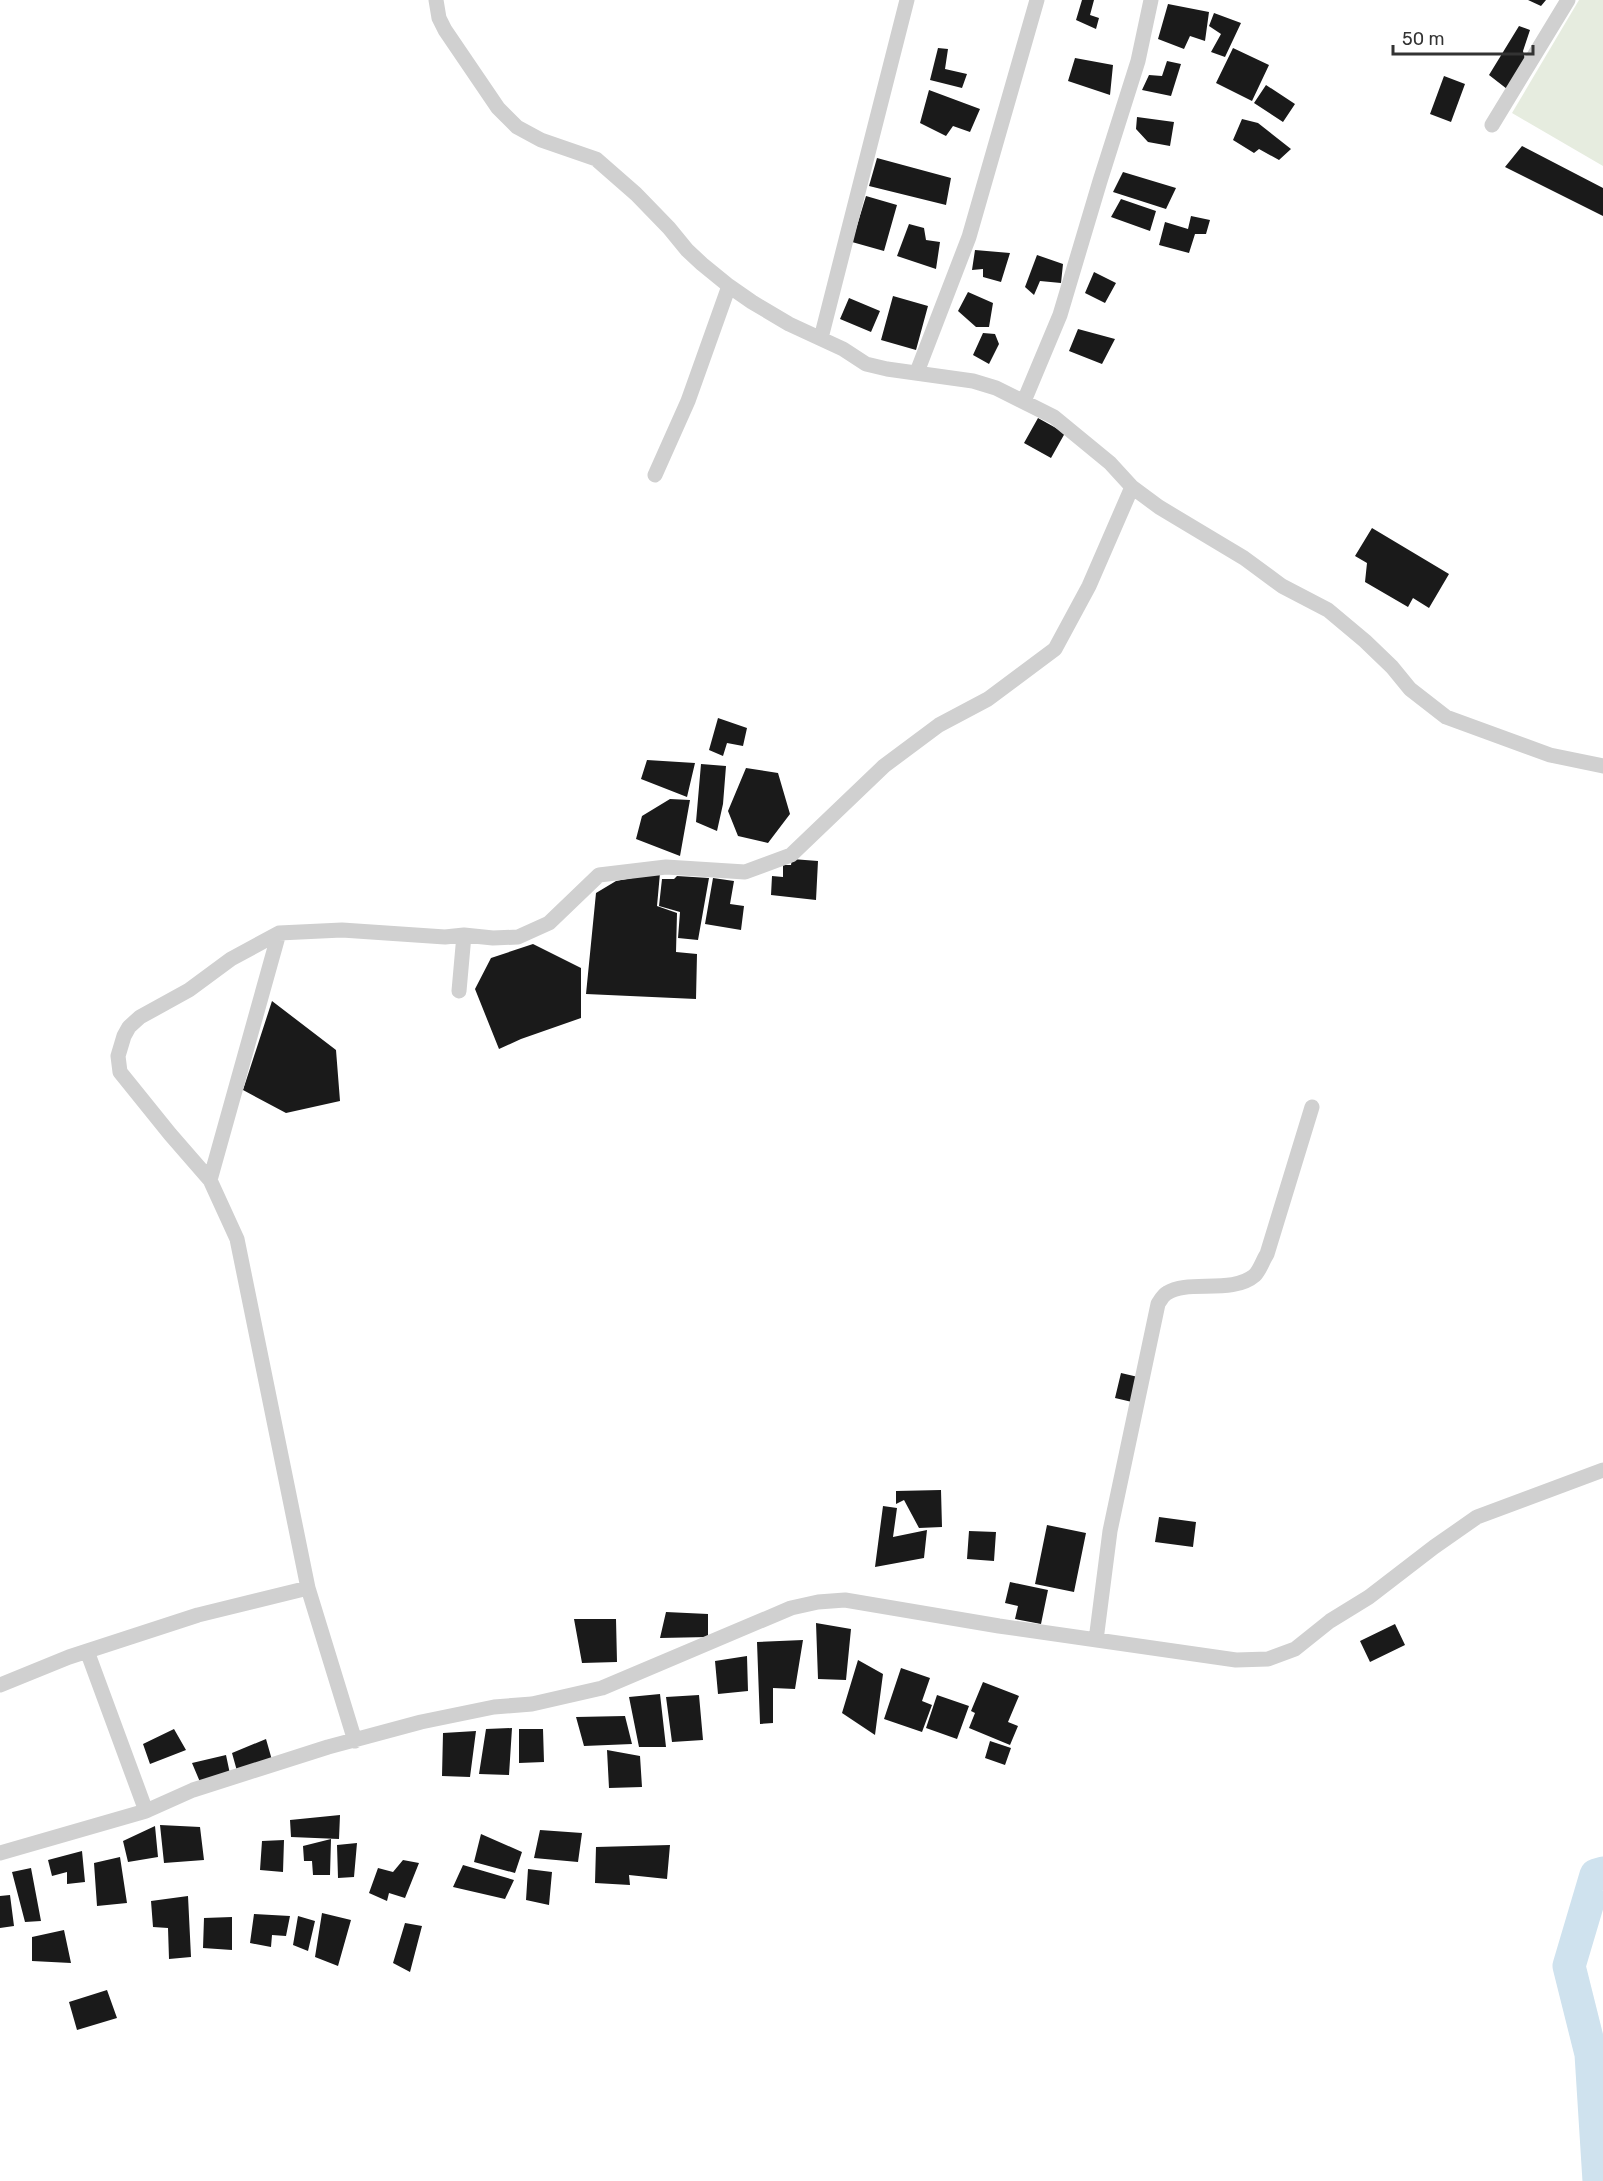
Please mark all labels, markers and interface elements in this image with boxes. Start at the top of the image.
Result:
scale bar [1393,18,1532,56]
text: 50 m [1402,28,1445,50]

